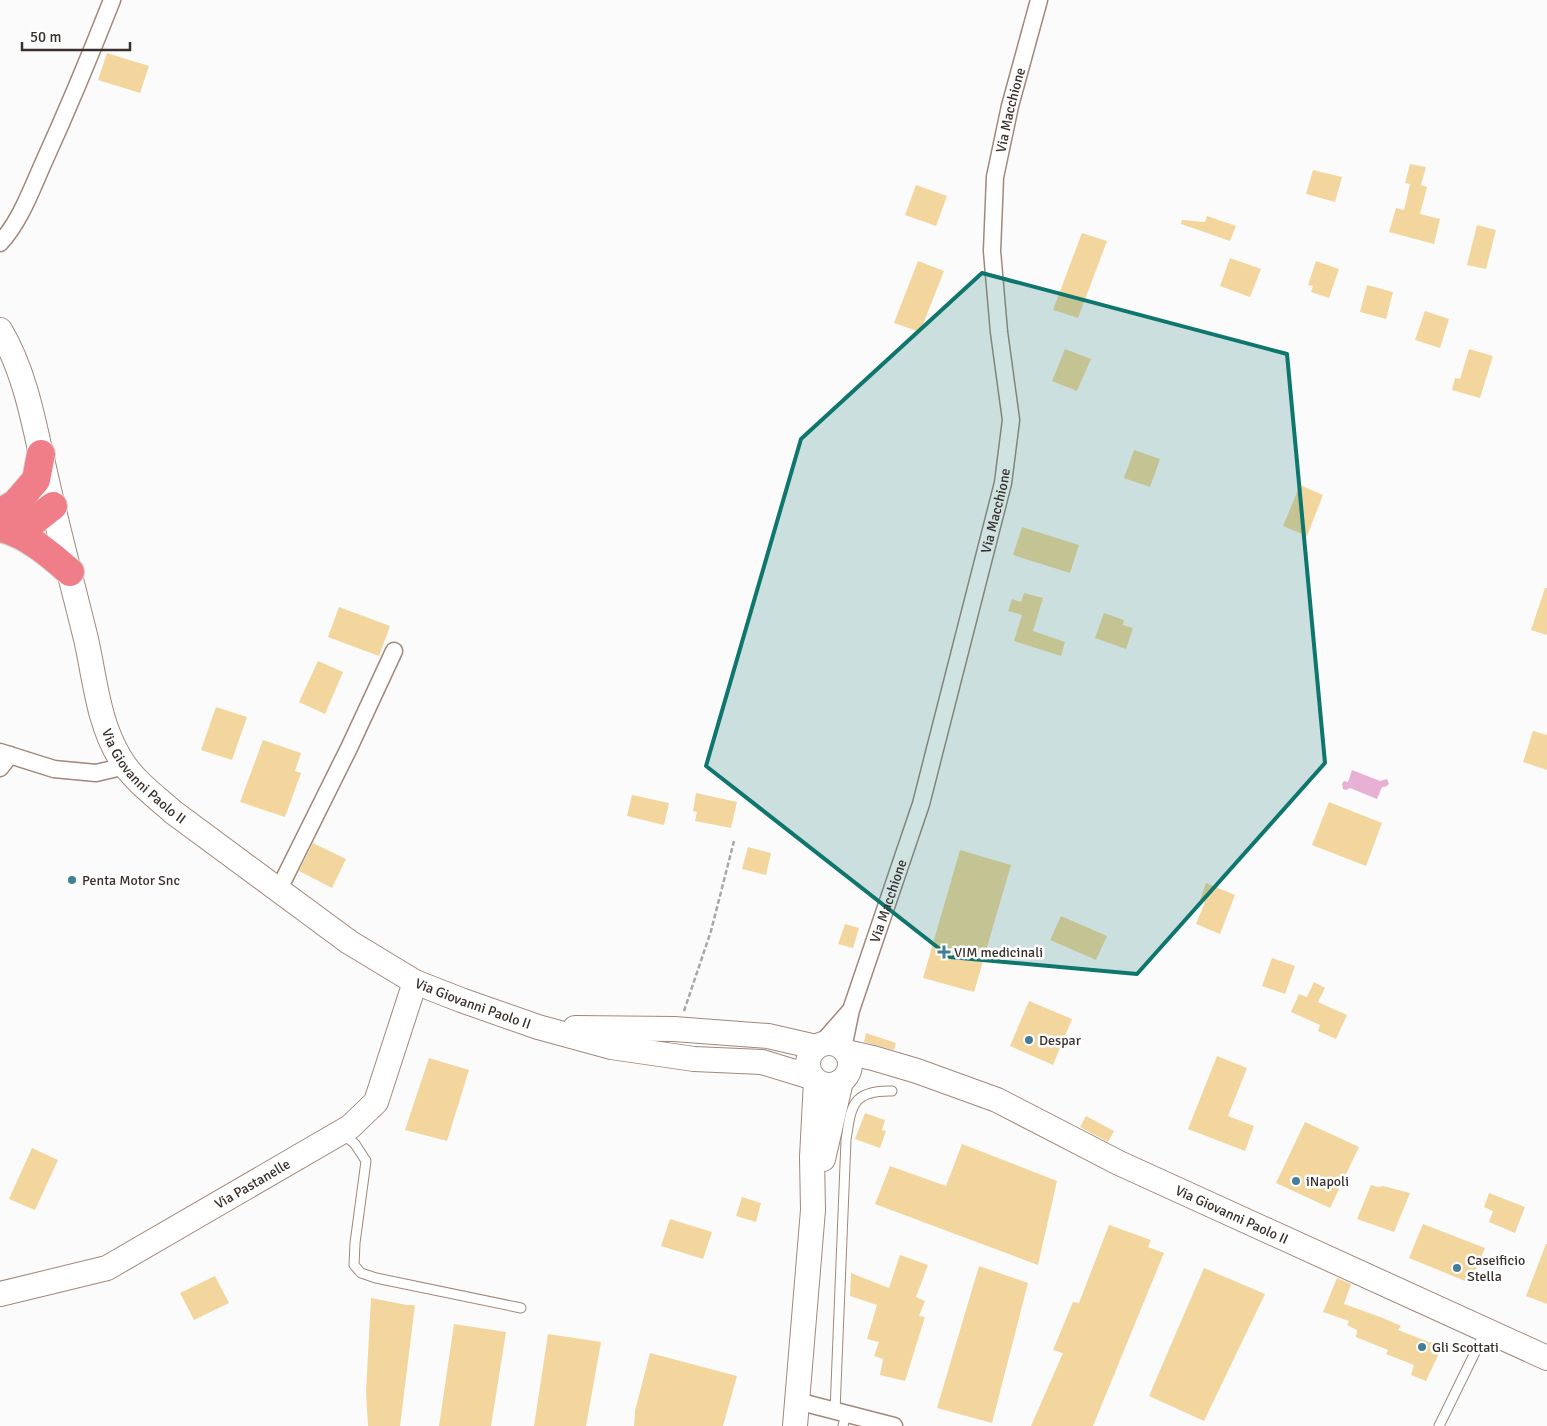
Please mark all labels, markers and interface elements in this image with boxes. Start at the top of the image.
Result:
scale bar [22,20,130,52]
text: 50 m [30,28,61,46]
street label: Via Macchione [992,66,1029,154]
street label: Via Macchione [977,467,1013,555]
street label: Via Giovanni Paolo II [98,726,189,827]
street label: Via Macchione [866,857,910,945]
place label: Penta Motor Snc [82,872,180,889]
marker: Penta Motor Snc [66,874,78,886]
place label: VIM medicinali [954,944,1043,961]
marker: VIM medicinali [938,946,950,958]
street label: Via Giovanni Paolo II [413,974,533,1032]
place label: Despar [1039,1032,1082,1049]
marker: Despar [1023,1034,1035,1046]
street label: Via Pastanelle [211,1155,293,1212]
place label: iNapoli [1306,1173,1349,1190]
marker: iNapoli [1290,1175,1302,1187]
street label: Via Giovanni Paolo II [1173,1181,1291,1248]
place label: Caseificio Stella [1467,1252,1525,1285]
marker: Caseificio Stella [1451,1262,1463,1274]
place label: Gli Scottati [1432,1339,1499,1356]
marker: Gli Scottati [1416,1341,1428,1353]

